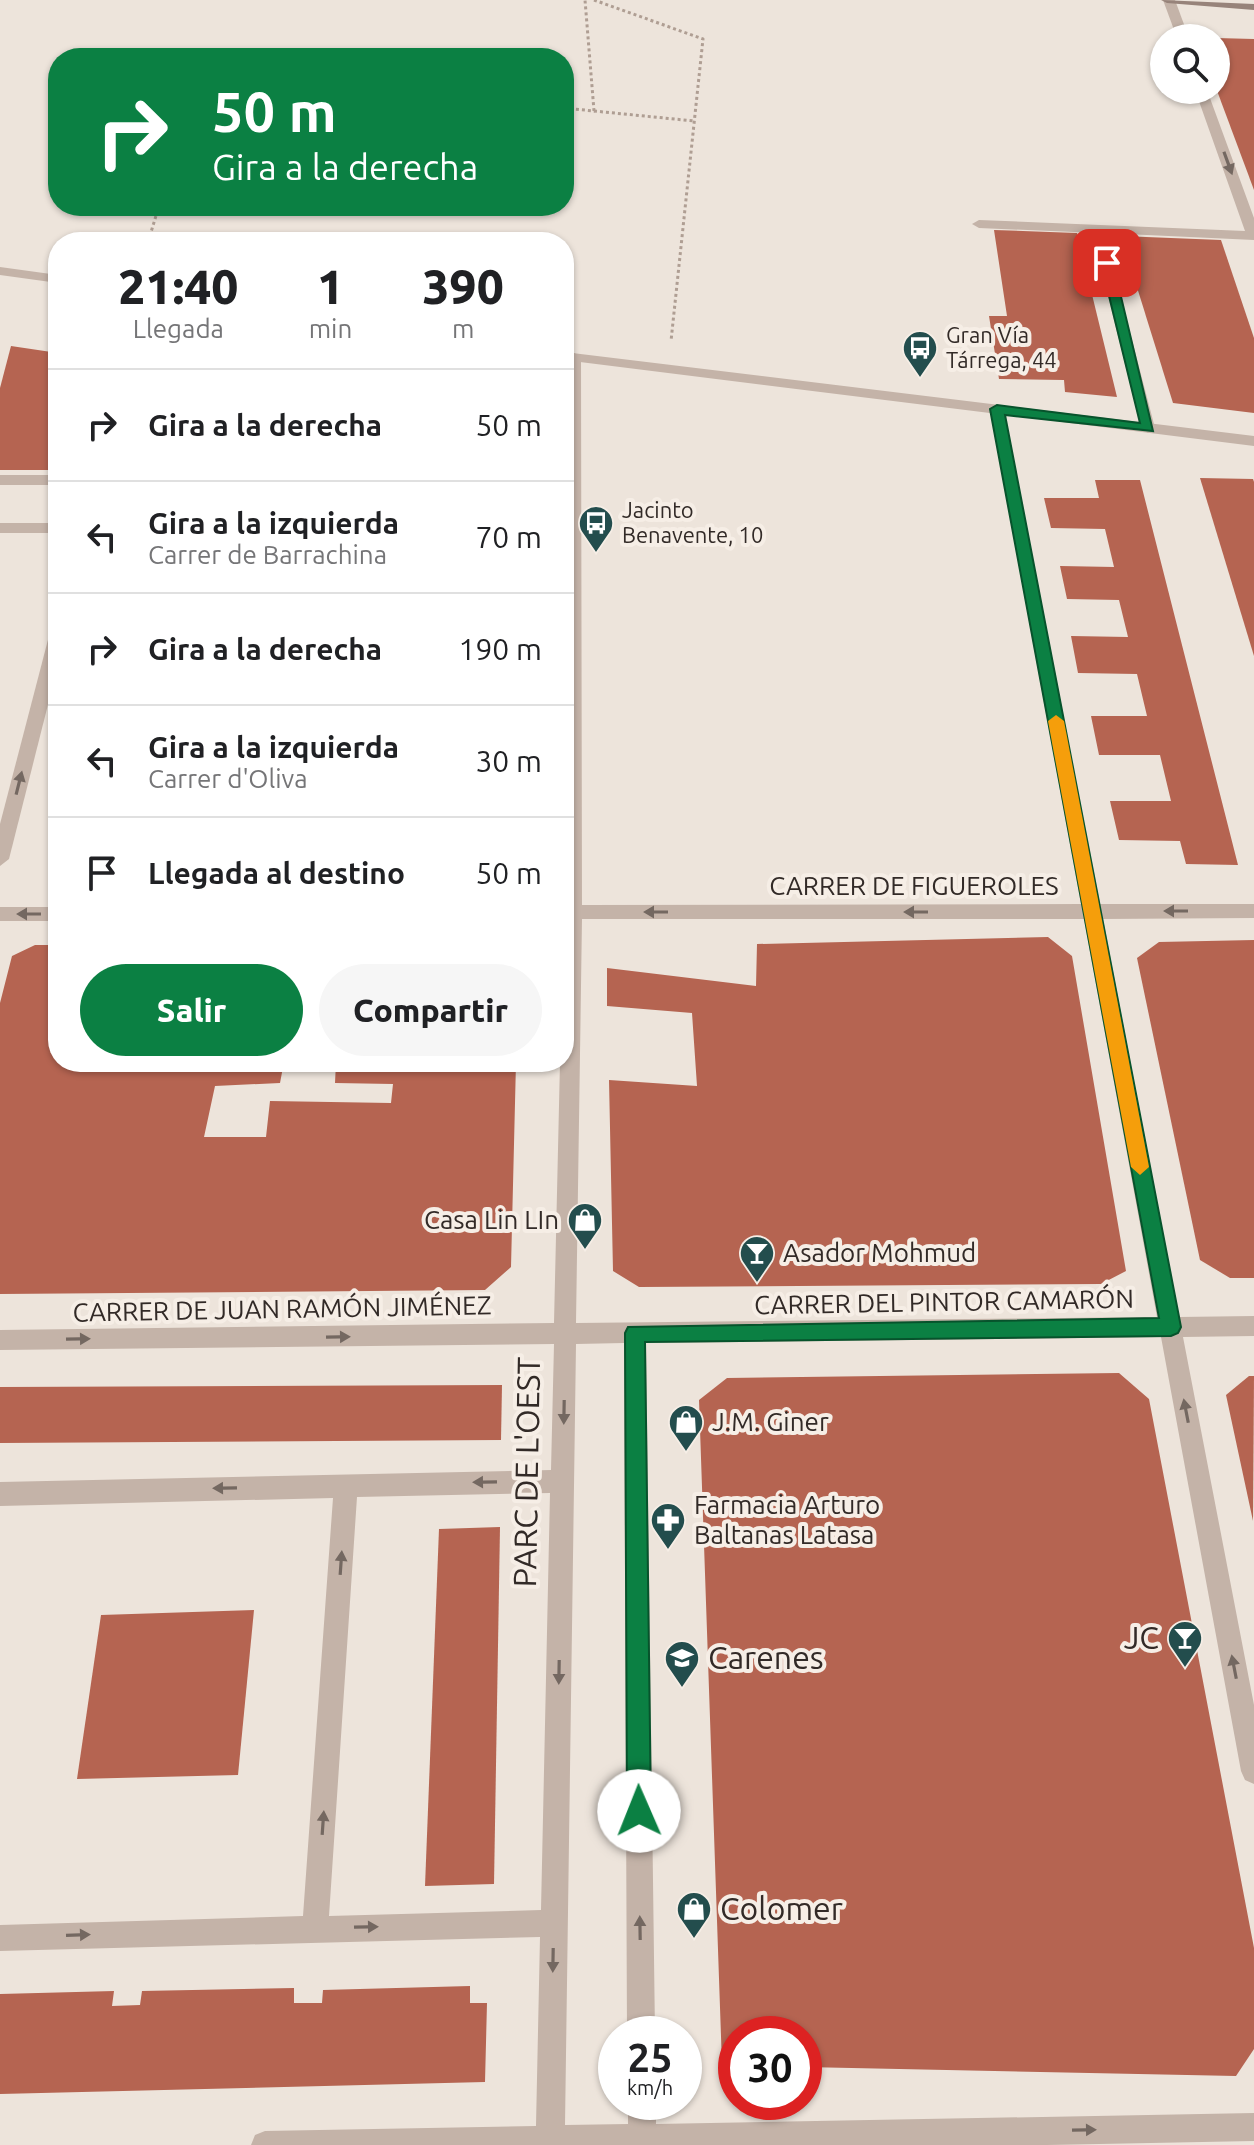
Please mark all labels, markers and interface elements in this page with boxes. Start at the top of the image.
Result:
map controls [1150,24,1230,104]
button: search [1150,24,1230,104]
icon: right [80,80,184,184]
text: 50 m [212,80,337,143]
text: Gira a la derecha [212,146,478,187]
one-way arrow [1222,151,1234,175]
pin [1073,229,1141,297]
icon: arrive [1085,241,1129,285]
text: 21:40 [118,259,238,313]
text: 1 [317,259,344,313]
text: 390 [423,259,504,313]
text: Llegada [133,314,224,343]
text: min [309,314,352,343]
text: m [452,314,474,343]
place label: Gran Vía Tárrega, 44 [946,322,1057,372]
bus stop icon: Gran Vía Tárrega, 44 [901,329,939,379]
icon: right [80,403,124,447]
text: Gira a la derecha [148,408,382,442]
text: 50 m [475,408,542,442]
place label: Jacinto Benavente, 10 [622,497,763,547]
bus stop icon: Jacinto Benavente, 10 [577,504,615,554]
text: Gira a la izquierda [148,506,399,540]
icon: left [80,515,124,559]
text: 70 m [475,520,542,554]
text: Carrer de Barrachina [148,540,387,569]
icon: right [80,627,124,671]
text: Gira a la derecha [148,632,382,666]
text: 190 m [458,632,542,666]
text: Gira a la izquierda [148,730,399,764]
icon: left [80,739,124,783]
text: 30 m [475,744,542,778]
text: Carrer d'Oliva [148,764,308,793]
one-way arrow [14,770,26,795]
icon: arrive [80,851,124,895]
text: Llegada al destino [148,856,405,890]
text: 50 m [475,856,542,890]
street label: CARRER DE FIGUEROLES [769,871,1059,900]
one-way arrow [1163,905,1188,917]
one-way arrow [643,906,668,918]
one-way arrow [903,906,928,918]
one-way arrow [16,908,41,920]
button: Salir [80,964,303,1056]
button: Compartir [319,964,542,1056]
shop icon: Casa Lin LIn [566,1201,604,1251]
place label: Casa Lin LIn [424,1205,559,1234]
bar icon: Asador Mohmud [738,1234,776,1284]
place label: Asador Mohmud [783,1238,976,1267]
street label: CARRER DEL PINTOR CAMARÓN [754,1284,1134,1319]
street label: CARRER DE JUAN RAMÓN JIMÉNEZ [72,1289,492,1327]
one-way arrow [326,1330,351,1343]
one-way arrow [66,1333,91,1346]
street label: PARC DE L'OEST [506,1356,546,1588]
one-way arrow [1180,1399,1192,1424]
one-way arrow [557,1400,570,1425]
shop icon: J.M. Giner [667,1403,705,1453]
place label: J.M. Giner [712,1407,829,1436]
one-way arrow [472,1476,497,1489]
one-way arrow [212,1482,237,1495]
place label: Farmacia Arturo Baltanas Latasa [694,1490,880,1549]
pharmacy icon: Farmacia Arturo Baltanas Latasa [649,1501,687,1551]
one-way arrow [335,1550,348,1575]
place label: JC [1124,1619,1159,1655]
bar icon: JC [1166,1619,1204,1669]
school or university icon: Carenes [663,1639,701,1689]
place label: Carenes [708,1639,824,1675]
one-way arrow [1228,1654,1240,1679]
one-way arrow [553,1660,565,1685]
position arrow [597,1769,681,1853]
one-way arrow [317,1810,330,1835]
shop icon: Colomer [675,1890,713,1940]
place label: Colomer [720,1890,843,1926]
one-way arrow [634,1915,646,1940]
one-way arrow [354,1921,379,1934]
one-way arrow [66,1929,91,1942]
one-way arrow [547,1948,560,1973]
speed limit sign: 30 [718,2016,822,2120]
text: 25 [627,2035,673,2080]
text: km/h [627,2076,673,2099]
one-way arrow [1072,2124,1097,2137]

